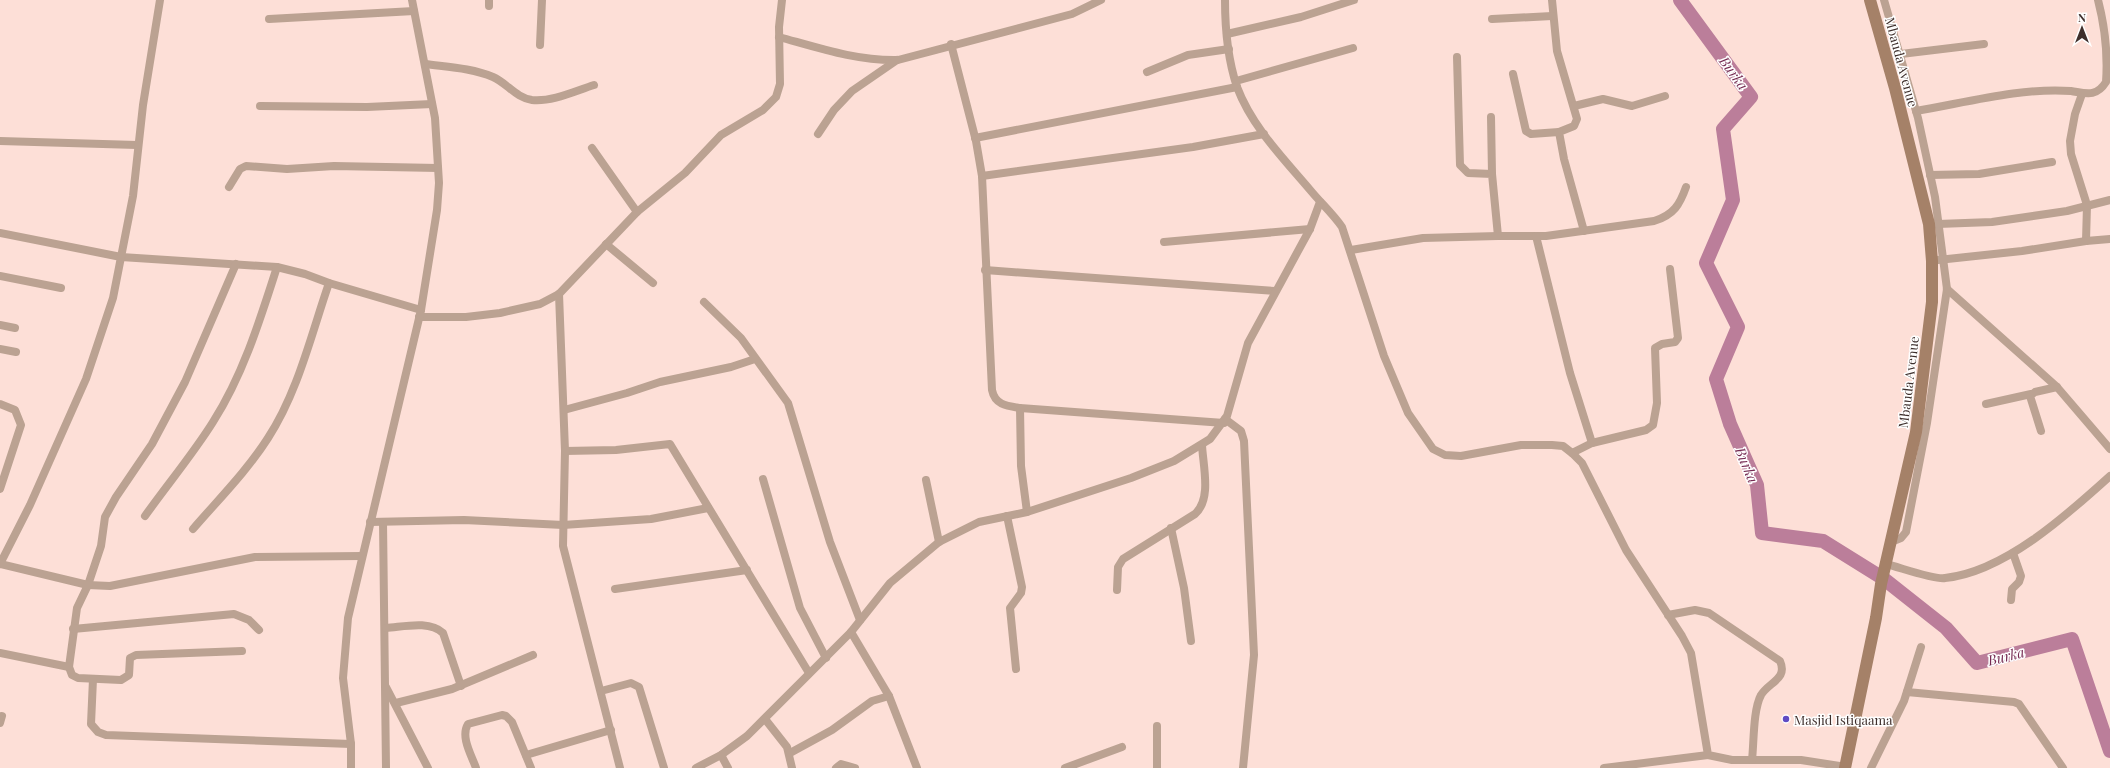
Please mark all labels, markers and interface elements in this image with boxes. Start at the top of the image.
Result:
north arrow [2062,8,2102,48]
text: N [2078,10,2086,25]
street label: Mbauda Avenue [1882,15,1922,109]
water label: Burka [1715,52,1753,94]
street label: Mbauda Avenue [1894,335,1922,429]
water label: Burka [1731,443,1763,486]
water label: Burka [1985,642,2026,670]
place label: Masjid Istiqaama [1794,711,1893,728]
marker: Masjid Istiqaama [1781,714,1791,724]

